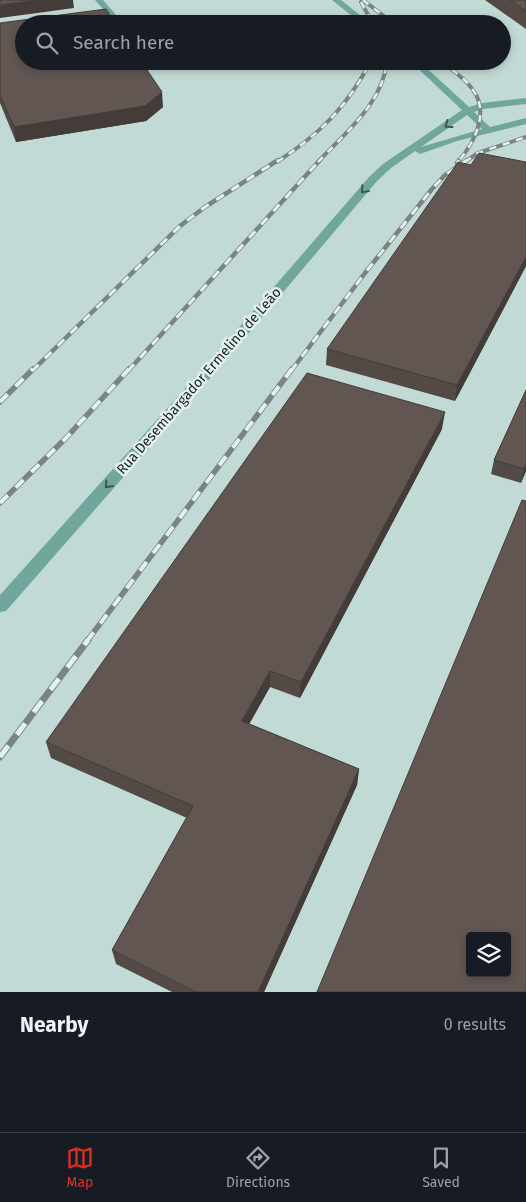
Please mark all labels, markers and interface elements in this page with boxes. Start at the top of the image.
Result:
search box [15,15,511,70]
icon: search [33,29,61,57]
text: Search here [73,31,174,54]
one-way arrow [444,119,454,128]
one-way arrow [360,185,369,194]
street label: Rua Desembargador Ermelino de Leão [113,284,285,478]
one-way arrow [104,479,113,488]
map controls [466,932,511,977]
button: layers [466,932,511,977]
text: Nearby [20,1012,88,1038]
text: 0 results [444,1015,506,1034]
tab: Map [66,1144,94,1191]
tab: Directions [226,1144,290,1191]
tab: Saved [422,1144,460,1191]

